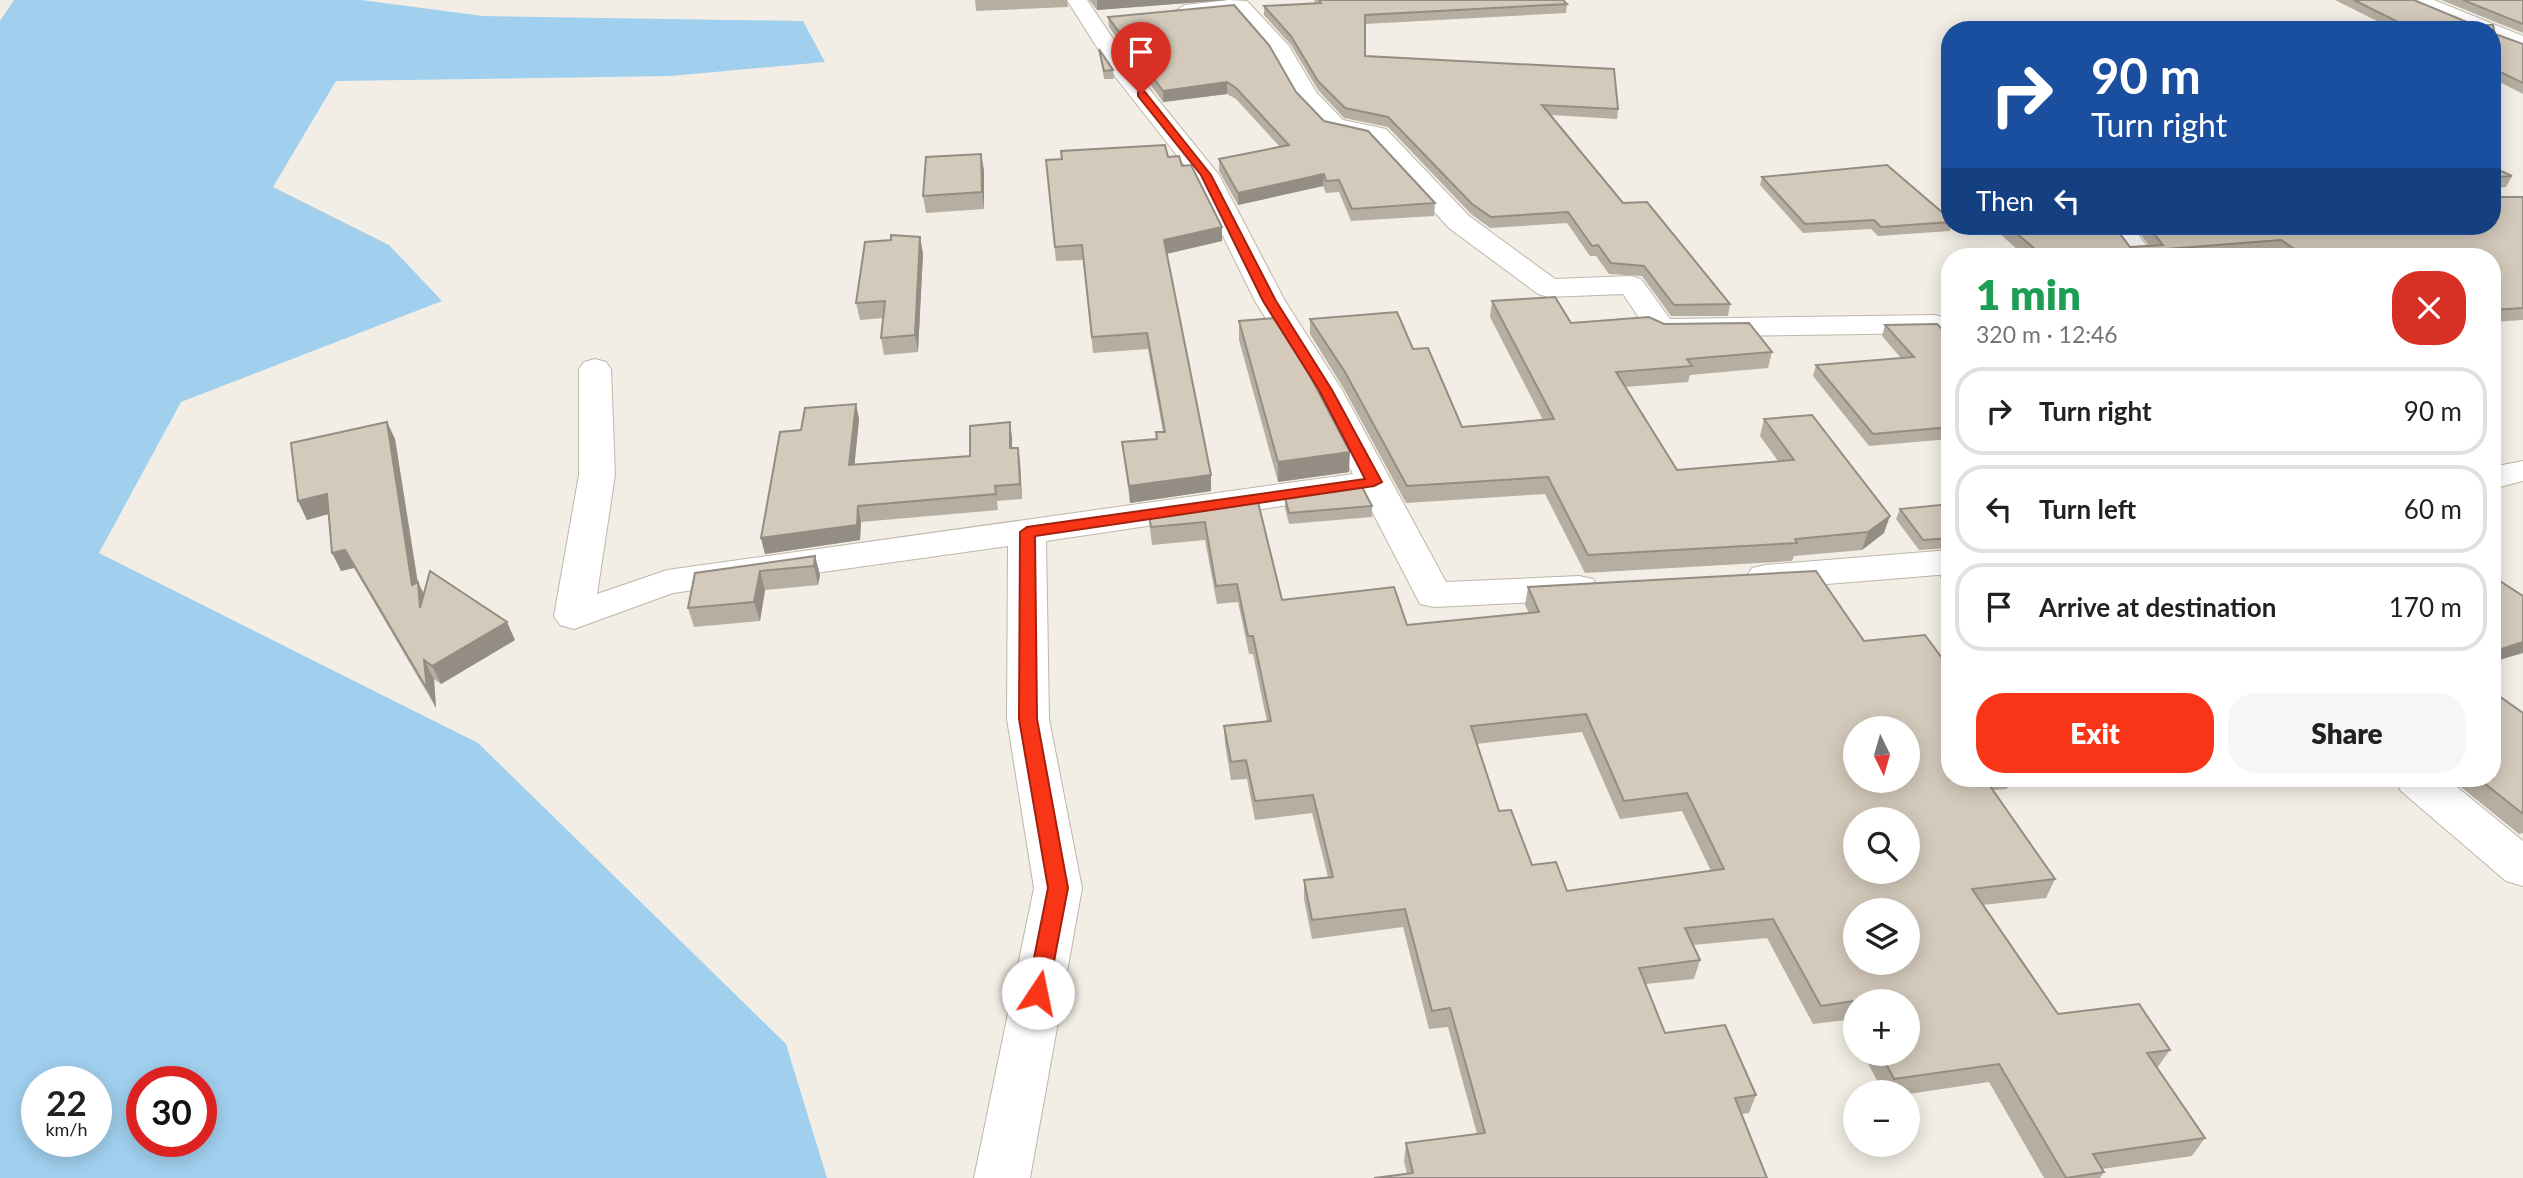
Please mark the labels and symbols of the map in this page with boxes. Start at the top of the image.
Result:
pin [1111,22,1171,94]
north arrow [1843,716,1920,793]
position arrow [1001,956,1075,1030]
speed limit sign: 30 [126,1066,217,1157]

